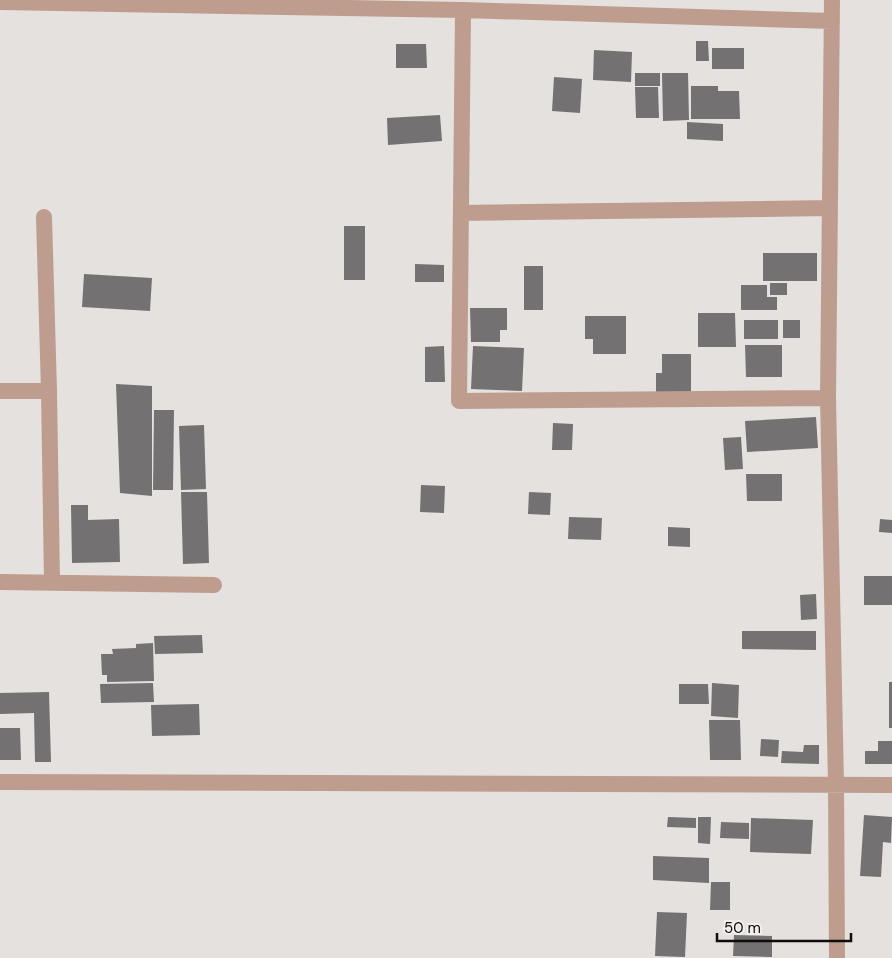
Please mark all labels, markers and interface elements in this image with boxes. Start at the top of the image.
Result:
scale bar [717,910,851,942]
text: 50 m [724,918,761,938]

